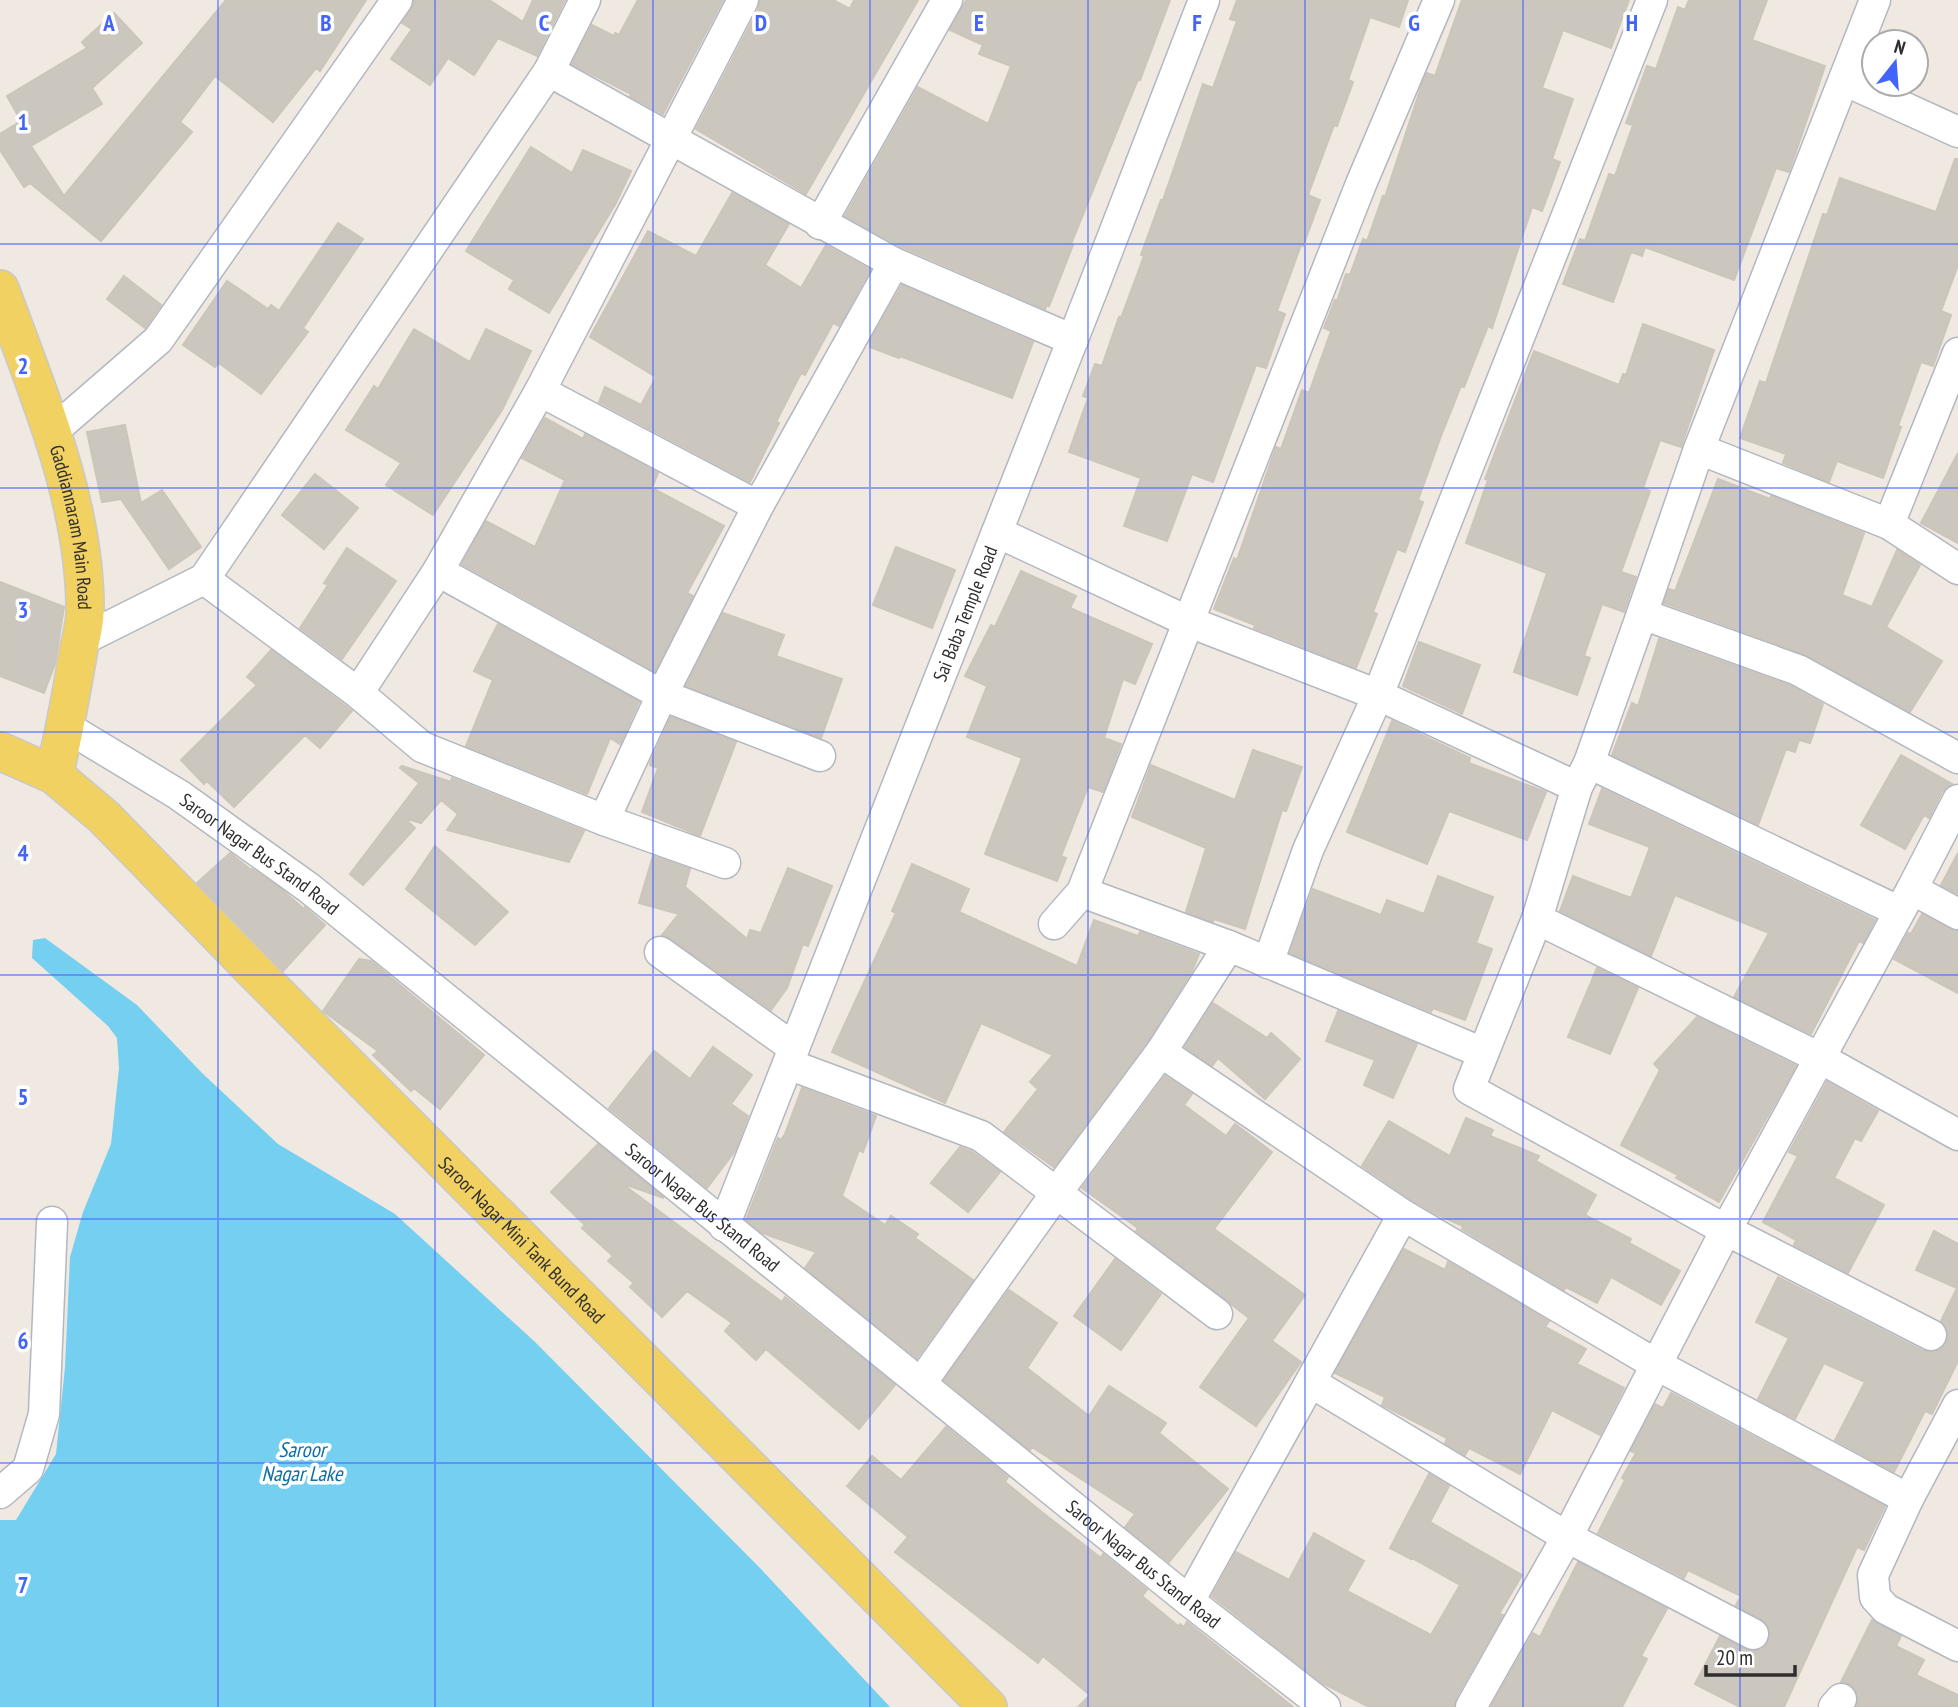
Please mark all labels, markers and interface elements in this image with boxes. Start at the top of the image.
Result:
text: A [102,8,115,37]
text: B [320,8,332,37]
text: C [539,8,550,37]
text: D [755,8,767,37]
text: E [974,8,984,37]
text: F [1192,8,1202,37]
text: G [1408,8,1420,37]
text: H [1626,8,1638,37]
north arrow [1860,28,1930,98]
text: N [1892,34,1908,60]
text: 1 [18,107,29,136]
text: 2 [18,351,29,380]
street label: Gaddiannaram Main Road [45,442,97,610]
street label: Sai Baba Temple Road [927,542,1002,685]
text: 3 [18,595,29,624]
street label: Saroor Nagar Bus Stand Road [175,788,344,920]
text: 4 [18,838,29,867]
text: 5 [18,1082,29,1111]
street label: Saroor Nagar Bus Stand Road [621,1138,785,1277]
street label: Saroor Nagar Mini Tank Bund Road [434,1151,610,1328]
text: 6 [18,1326,29,1355]
water label: Saroor Nagar Lake [262,1436,344,1487]
street label: Saroor Nagar Bus Stand Road [1062,1495,1226,1633]
text: 7 [18,1570,29,1599]
scale bar [1706,1634,1795,1678]
text: 20 m [1716,1644,1753,1671]

